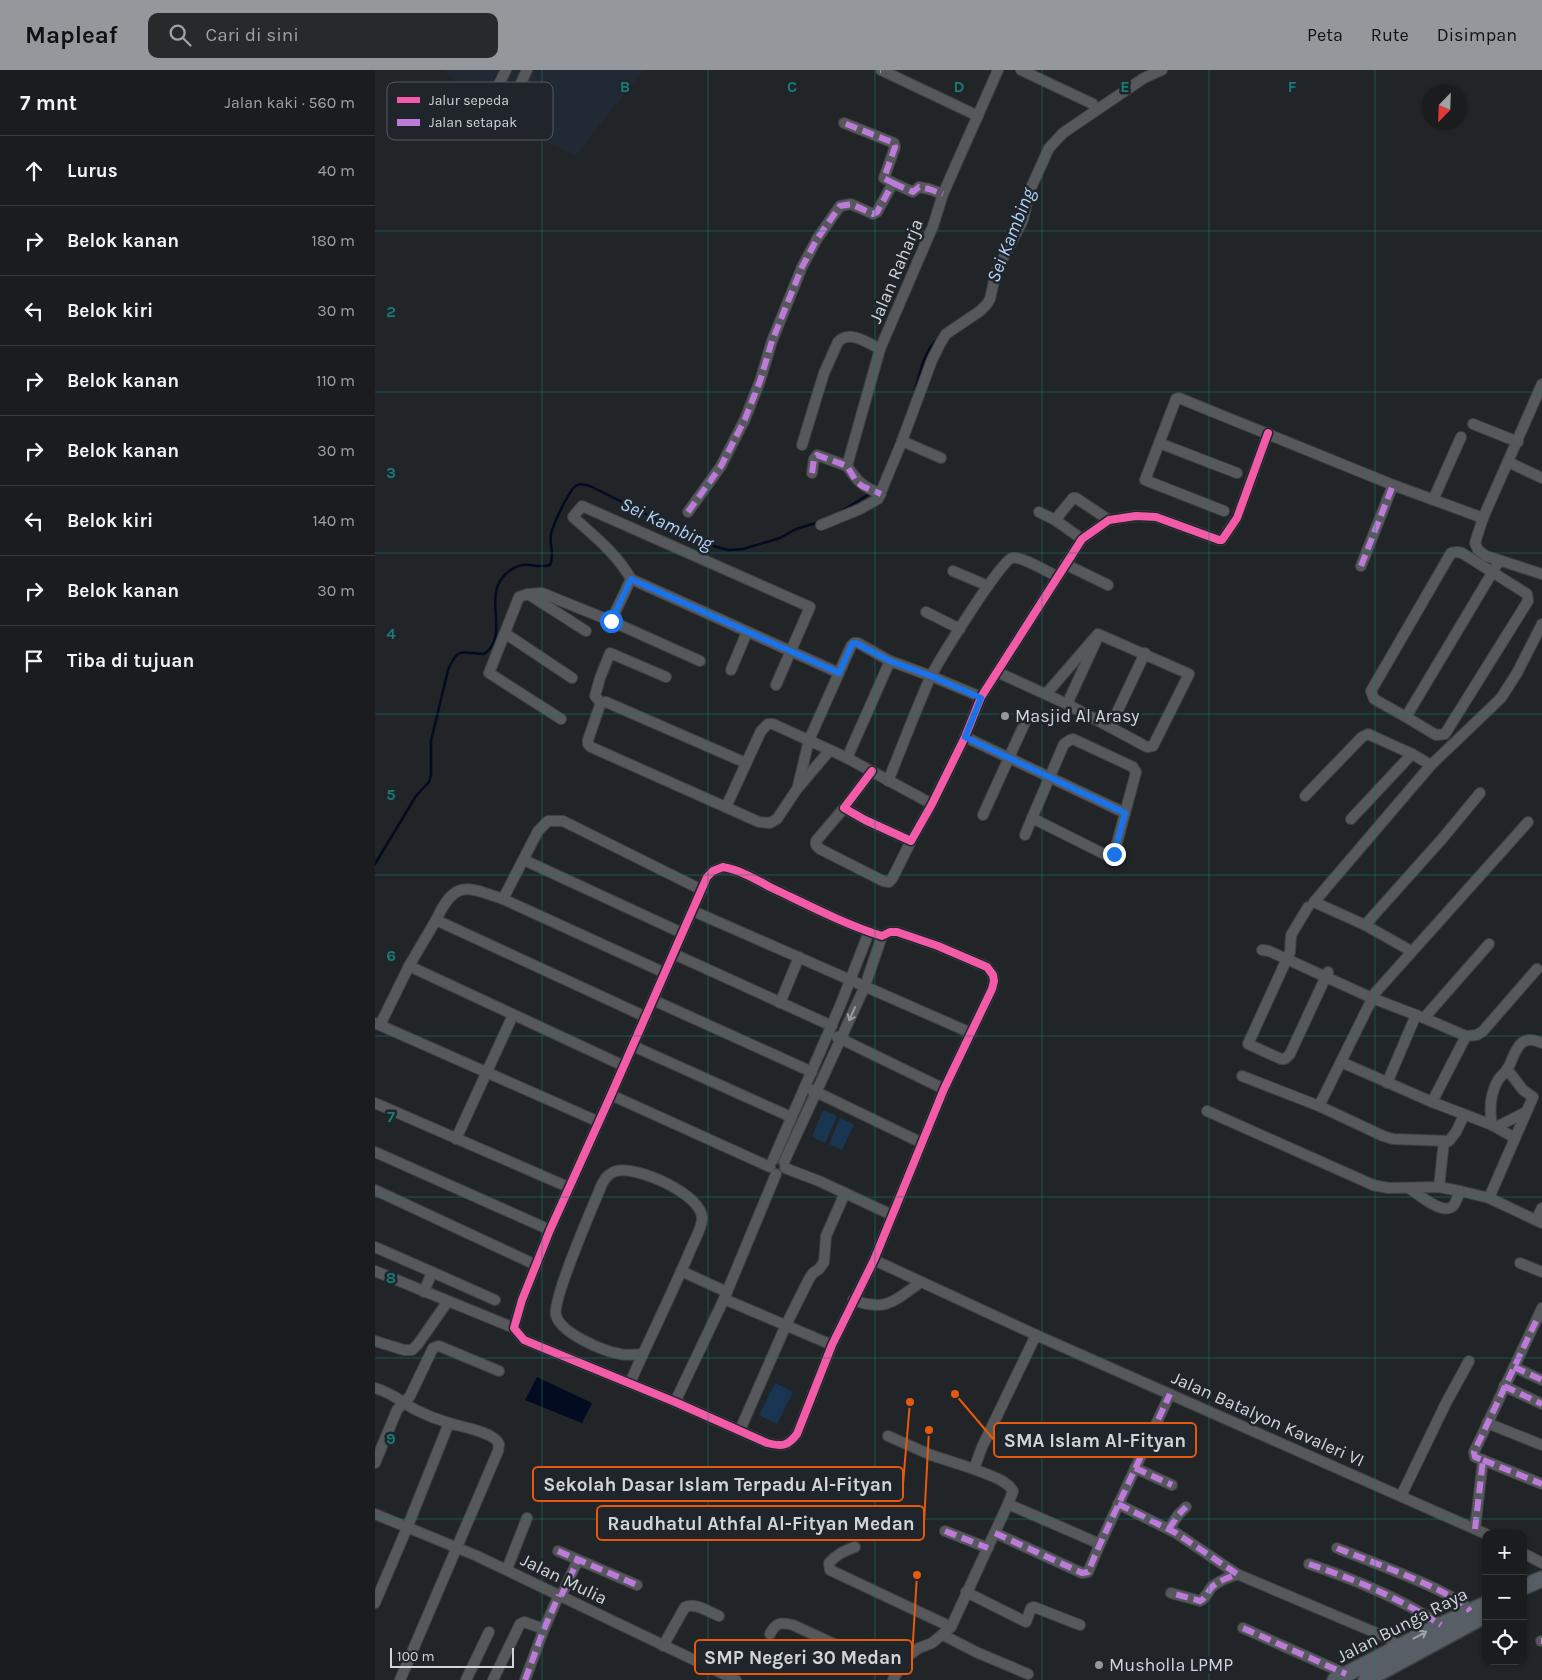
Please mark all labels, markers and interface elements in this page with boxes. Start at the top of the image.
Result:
search box [148,13,498,58]
text: Mapleaf [25,21,118,49]
icon: search [166,21,194,49]
text: Cari di sini [206,24,299,46]
text: Peta [1307,24,1343,46]
text: Rute [1371,24,1409,46]
text: Disimpan [1437,24,1517,46]
text: B [620,77,630,96]
text: C [787,77,797,96]
text: D [954,77,965,96]
text: E [1120,77,1130,96]
text: F [1288,77,1297,96]
legend [387,82,553,140]
north arrow [1422,85,1467,130]
text: 7 mnt [20,91,77,115]
text: Jalur sepeda [429,92,509,109]
text: Jalan kaki · 560 m [224,93,355,112]
text: Jalan setapak [429,114,517,131]
icon: ahead [20,157,48,185]
text: Lurus [67,160,118,182]
text: 40 m [318,161,355,180]
water label: Sei Kambing [982,184,1040,286]
street label: Jalan Raharja [864,216,928,326]
icon: right [20,227,48,255]
text: Belok kanan [67,230,179,252]
text: 180 m [312,231,355,250]
icon: left [20,297,48,325]
text: Belok kiri [67,300,153,322]
text: 30 m [317,301,355,320]
text: 2 [386,302,396,321]
icon: right [20,367,48,395]
text: Belok kanan [67,370,179,392]
text: 110 m [316,371,355,390]
icon: right [20,437,48,465]
text: Belok kanan [67,440,179,462]
text: 30 m [317,441,355,460]
text: 3 [386,463,396,482]
water label: Sei Kambing [617,493,717,555]
icon: left [20,507,48,535]
text: Belok kiri [67,510,153,532]
text: 140 m [313,511,355,530]
icon: right [20,577,48,605]
text: Belok kanan [67,580,179,602]
text: 30 m [317,581,355,600]
route start [600,610,623,633]
text: 4 [386,624,396,643]
icon: arrive [20,647,48,675]
text: Tiba di tujuan [67,650,194,672]
place label: Masjid Al Arasy [1015,705,1140,727]
marker: Masjid Al Arasy [999,710,1011,722]
text: 5 [386,785,396,804]
route end [1103,843,1126,866]
text: 6 [386,946,396,965]
one-way arrow [847,1006,857,1021]
text: 7 [387,1107,395,1126]
text: 8 [386,1268,396,1287]
street label: Jalan Batalyon Kavaleri VI [1168,1366,1368,1472]
callout: SMA Islam Al-Fityan [994,1423,1196,1457]
text: 9 [386,1429,396,1448]
text: SMA Islam Al-Fityan [1004,1430,1186,1452]
callout: Sekolah Dasar Islam Terpadu Al-Fityan [533,1467,903,1501]
text: Sekolah Dasar Islam Terpadu Al-Fityan [543,1474,893,1496]
callout: Raudhatul Athfal Al-Fityan Medan [597,1506,924,1540]
text: Raudhatul Athfal Al-Fityan Medan [607,1513,915,1535]
map controls [1482,1530,1527,1665]
button: + [1482,1530,1527,1575]
street label: Jalan Mulia [517,1549,611,1609]
button: − [1482,1575,1527,1620]
street label: Jalan Bunga Raya [1333,1583,1471,1667]
button: locate [1482,1620,1527,1665]
one-way arrow [1412,1630,1427,1640]
callout: SMP Negeri 30 Medan [695,1640,912,1674]
scale bar [390,1645,514,1668]
text: SMP Negeri 30 Medan [704,1647,902,1669]
text: 100 m [397,1648,435,1665]
place label: Musholla LPMP [1109,1654,1233,1676]
marker: Musholla LPMP [1093,1659,1105,1671]

